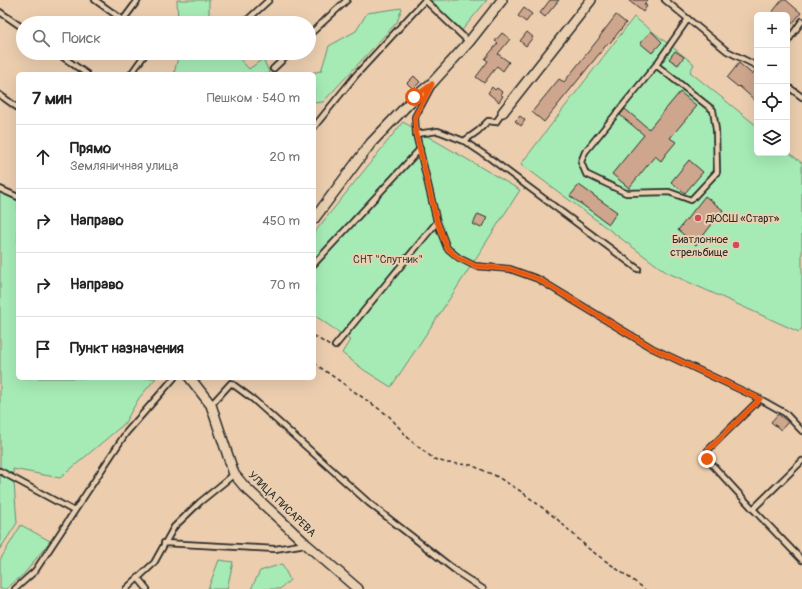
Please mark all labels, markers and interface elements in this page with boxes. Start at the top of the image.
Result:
map controls [754,12,790,156]
button: + [754,12,790,48]
search box [16,16,316,60]
icon: search [30,27,52,49]
text: Поиск [62,29,101,48]
button: − [754,48,790,84]
button: locate [754,84,790,120]
text: 7 мин [32,88,72,109]
route start [405,88,423,106]
text: Пешком · 540 m [207,90,300,106]
button: layers [754,120,790,156]
text: Прямо [70,139,111,158]
icon: ahead [32,146,54,168]
text: 20 m [269,149,300,165]
text: Земляничная улица [70,158,178,174]
icon: right [32,210,54,232]
text: Направо [70,211,124,230]
place label: ДЮСШ «Старт» [705,212,780,225]
text: 450 m [262,213,300,229]
marker: ДЮСШ «Старт» [693,213,703,223]
place label: Биатлонное стрельбище [670,233,729,259]
marker: Биатлонное стрельбище [731,240,741,250]
park label: СНТ "Спутник" [353,253,423,266]
icon: right [32,274,54,296]
text: Направо [70,275,124,294]
text: 70 m [270,277,300,293]
icon: arrive [32,338,54,360]
text: Пункт назначения [70,339,184,358]
route end [698,450,716,468]
street label: УЛИЦА ПИСАРЕВА [246,468,318,540]

